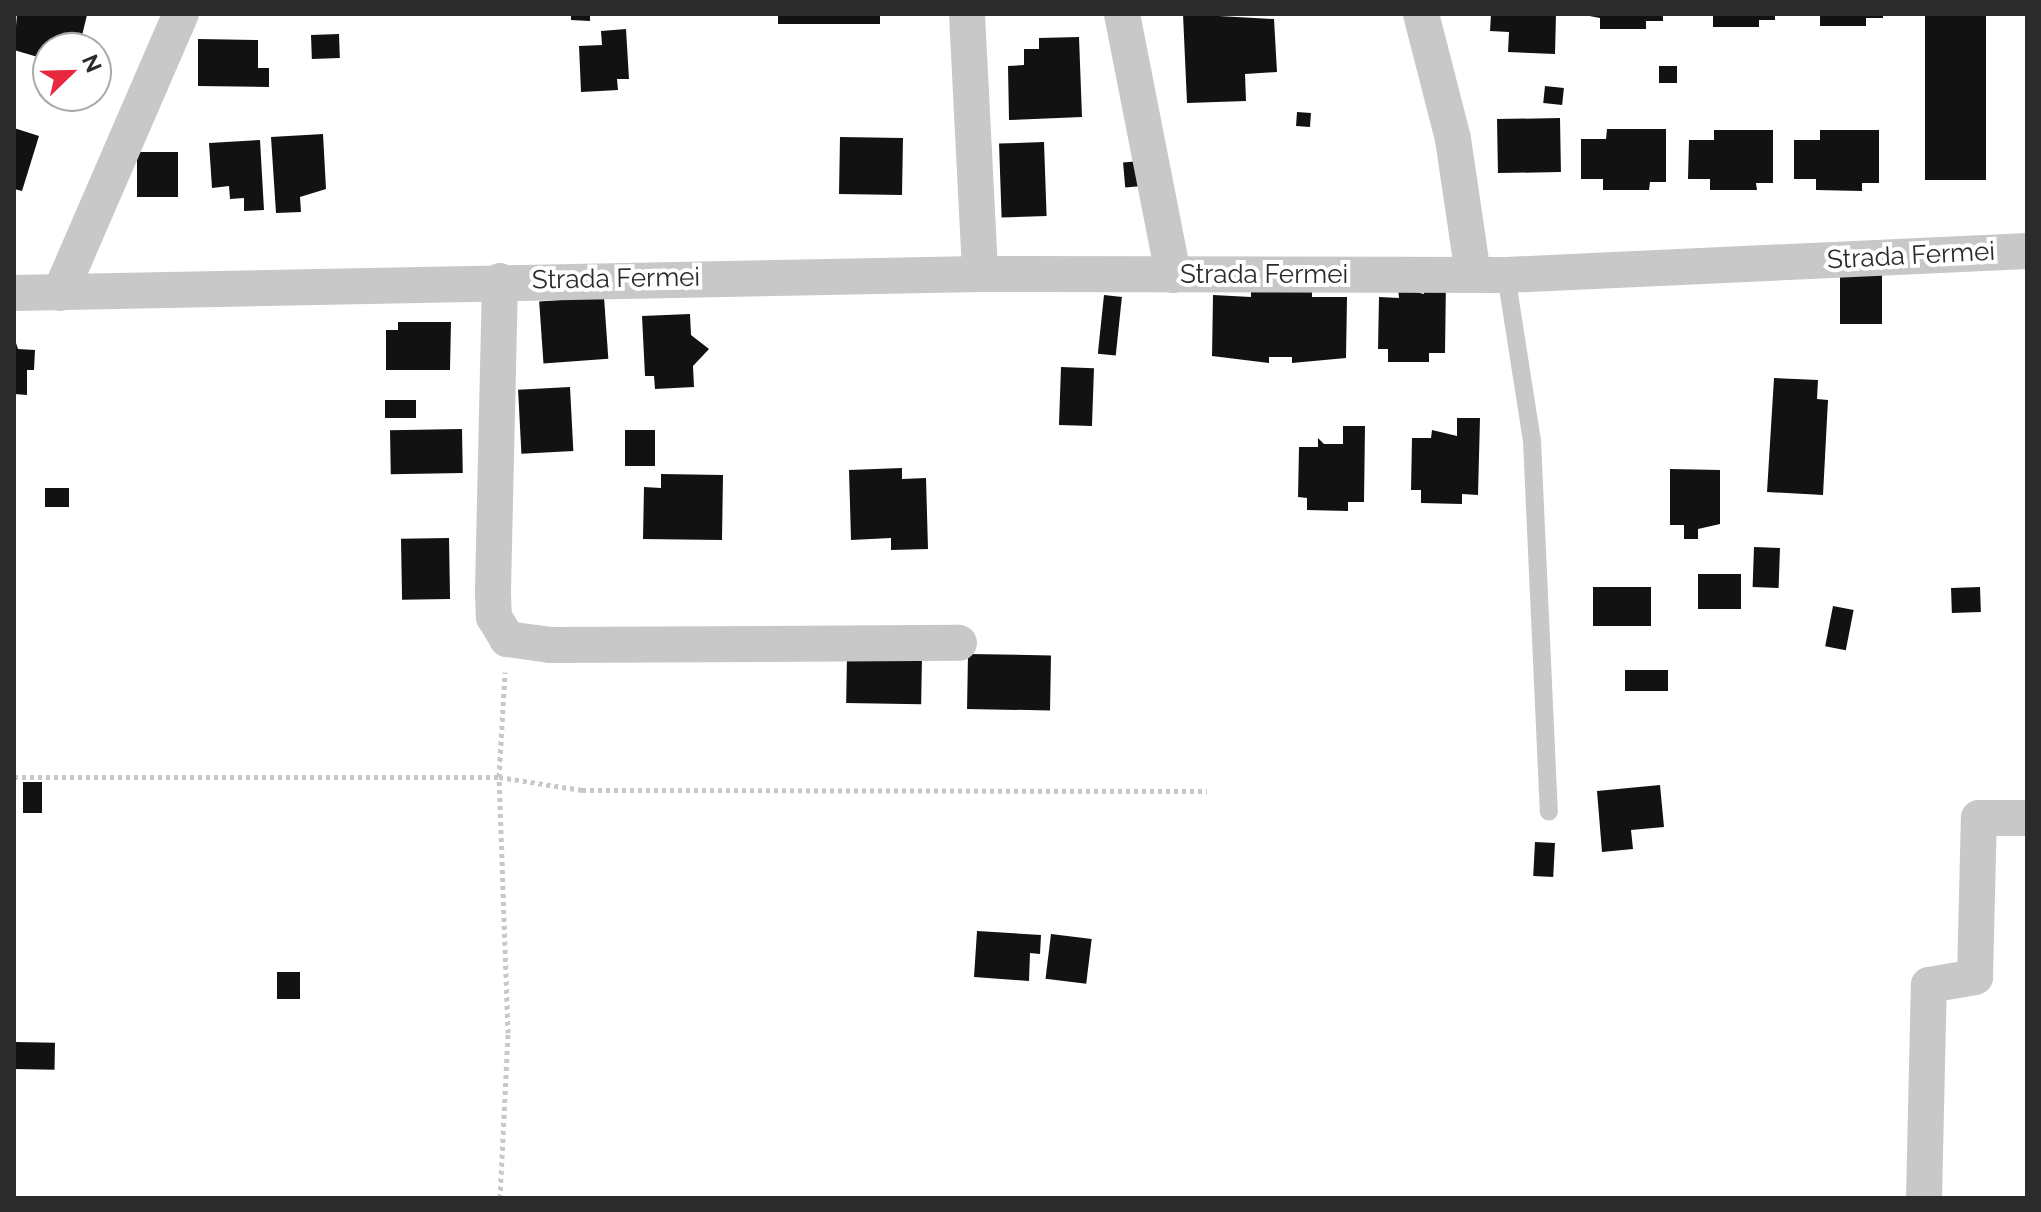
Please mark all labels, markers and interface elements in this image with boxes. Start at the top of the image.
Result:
north arrow [32,32,112,112]
text: N [77,51,107,76]
street label: Strada Fermei [1826,236,1996,276]
street label: Strada Fermei [1180,259,1348,291]
street label: Strada Fermei [532,262,700,296]

